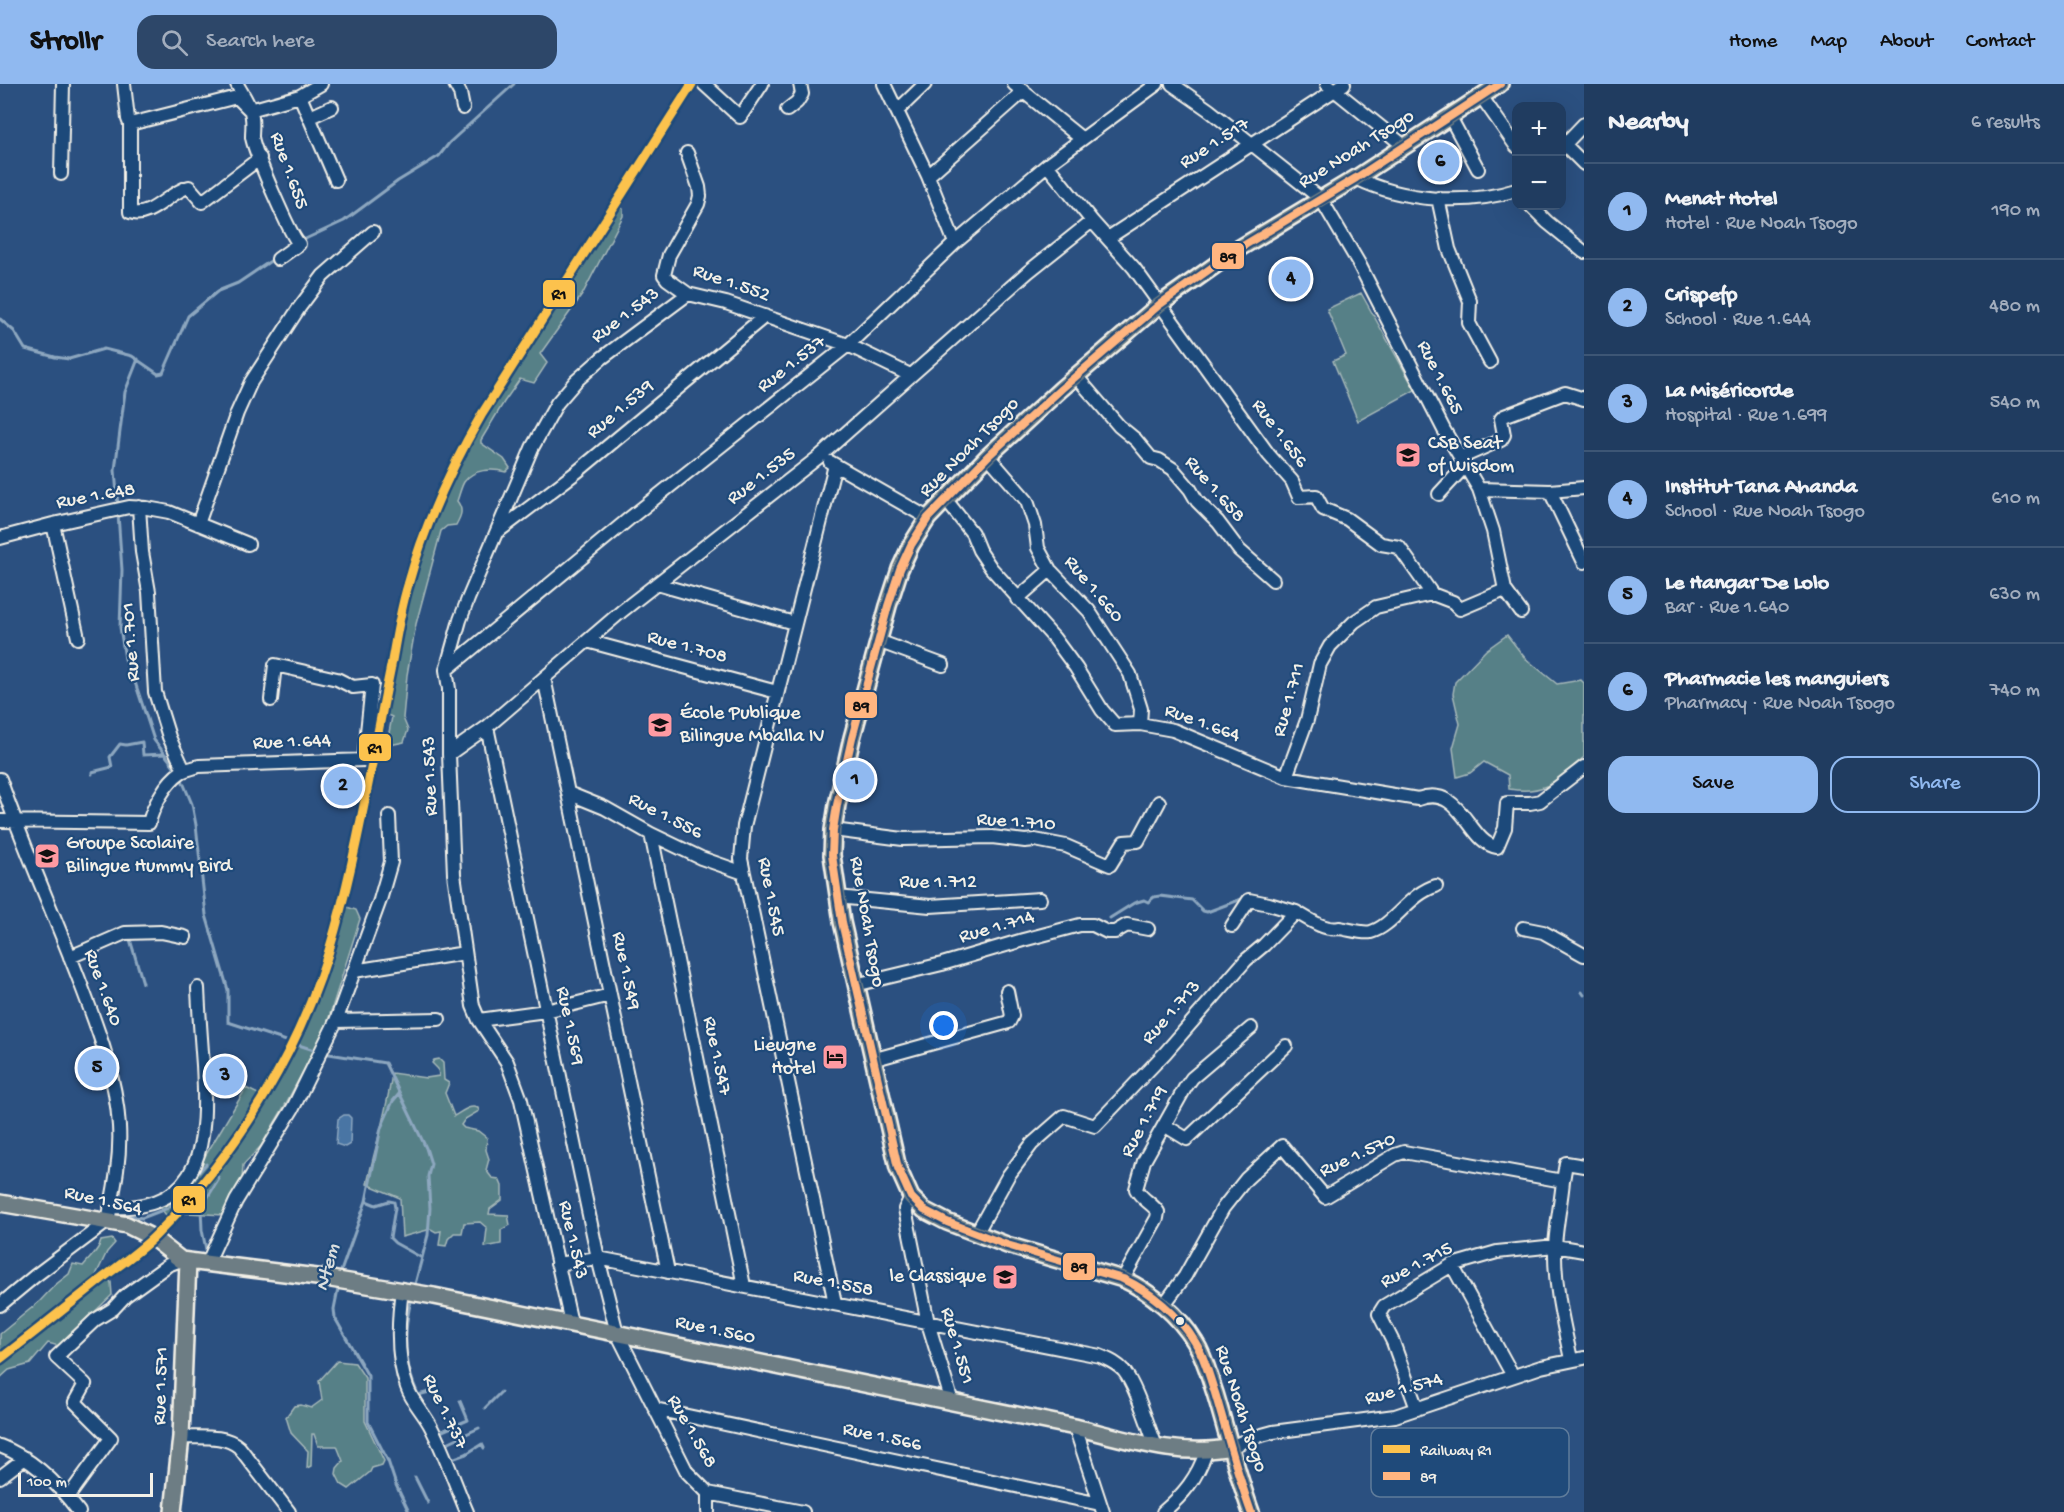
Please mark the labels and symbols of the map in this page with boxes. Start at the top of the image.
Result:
street label: Rue Noah Tsogo [1295,105,1419,195]
street label: Rue 1.517 [1176,113,1255,175]
street label: Rue 1.655 [263,129,313,213]
pin: 6 [1420,140,1460,184]
line badge: 89 [1211,242,1245,270]
text: 89 [1220,250,1236,269]
pin: 4 [1272,256,1310,302]
street label: Rue 1.552 [689,260,773,308]
line badge: R1 [542,279,576,308]
street label: Rue 1.543 [587,283,665,349]
text: R1 [551,287,566,306]
street label: Rue 1.537 [753,331,831,399]
street label: Rue 1.665 [1411,337,1467,419]
street label: Rue 1.539 [583,375,659,445]
street label: Rue Noah Tsogo [915,393,1025,503]
street label: Rue 1.656 [1246,395,1313,474]
place label: CSB Seat of Wisdom [1428,433,1514,479]
school or university icon: CSB Seat of Wisdom [1393,440,1423,470]
street label: Rue 1.535 [723,443,801,511]
street label: Rue 1.658 [1179,452,1249,528]
street label: Rue 1.648 [55,479,137,515]
street label: Rue 1.660 [1058,552,1128,628]
street label: Rue 1.701 [118,602,146,682]
street label: Rue 1.708 [644,626,730,670]
street label: Rue 1.711 [1268,660,1312,740]
line badge: 89 [844,691,878,719]
text: 89 [853,699,869,718]
street label: Rue 1.664 [1161,700,1244,749]
place label: École Publique Bilingue Mballa IV [679,702,825,749]
school or university icon: École Publique Bilingue Mballa IV [645,710,675,740]
street label: Rue 1.644 [252,730,332,756]
line badge: R1 [358,733,392,762]
street label: Rue 1.543 [418,736,444,816]
text: R1 [367,741,382,760]
pin: 1 [836,758,874,802]
pin: 2 [324,764,362,808]
street label: Rue 1.556 [624,788,707,846]
street label: Rue 1.710 [976,809,1056,837]
place label: Groupe Scolaire Bilingue Hummy Bird [65,833,234,879]
school or university icon: Groupe Scolaire Bilingue Hummy Bird [32,841,62,871]
street label: Rue Noah Tsogo [843,855,889,989]
street label: Rue 1.545 [751,856,789,938]
street label: Rue 1.712 [899,872,977,895]
street label: Rue 1.714 [957,906,1038,950]
street label: Rue 1.549 [606,930,644,1012]
street label: Rue 1.640 [77,946,127,1030]
street label: Rue 1.713 [1138,976,1206,1050]
street label: Rue 1.569 [549,985,589,1067]
your location [929,1011,958,1040]
street label: Rue 1.547 [696,1015,736,1098]
place label: Lieugne Hotel [753,1035,817,1081]
hotel icon: Lieugne Hotel [820,1042,850,1072]
pin: 5 [78,1046,116,1090]
pin: 3 [206,1054,244,1098]
street label: Rue 1.719 [1117,1082,1173,1162]
street label: Rue 1.570 [1316,1128,1400,1184]
street label: Rue 1.564 [62,1182,145,1222]
line badge: R1 [172,1185,206,1214]
text: R1 [181,1193,196,1212]
street label: Rue 1.543 [552,1199,592,1281]
street label: Rue 1.715 [1377,1237,1457,1295]
water label: Ntem [311,1241,347,1294]
line badge: 89 [1062,1252,1096,1281]
text: 89 [1071,1260,1087,1279]
school or university icon: le Classique [990,1262,1020,1292]
street label: Rue 1.558 [791,1265,875,1303]
place label: le Classique [889,1266,987,1289]
street label: Rue 1.551 [934,1305,978,1387]
street label: Rue 1.560 [673,1311,757,1351]
unlabelled marker [1174,1315,1186,1327]
street label: Rue Noah Tsogo [1209,1343,1271,1475]
street label: Rue 1.571 [149,1346,175,1426]
street label: Rue 1.574 [1363,1368,1446,1411]
street label: Rue 1.737 [416,1371,472,1454]
street label: Rue 1.568 [661,1391,721,1473]
street label: Rue 1.566 [840,1418,924,1458]
legend [1371,1428,1569,1497]
text: Railway R1 [1420,1443,1492,1462]
scale bar [18,1470,153,1498]
text: 89 [1420,1470,1437,1489]

